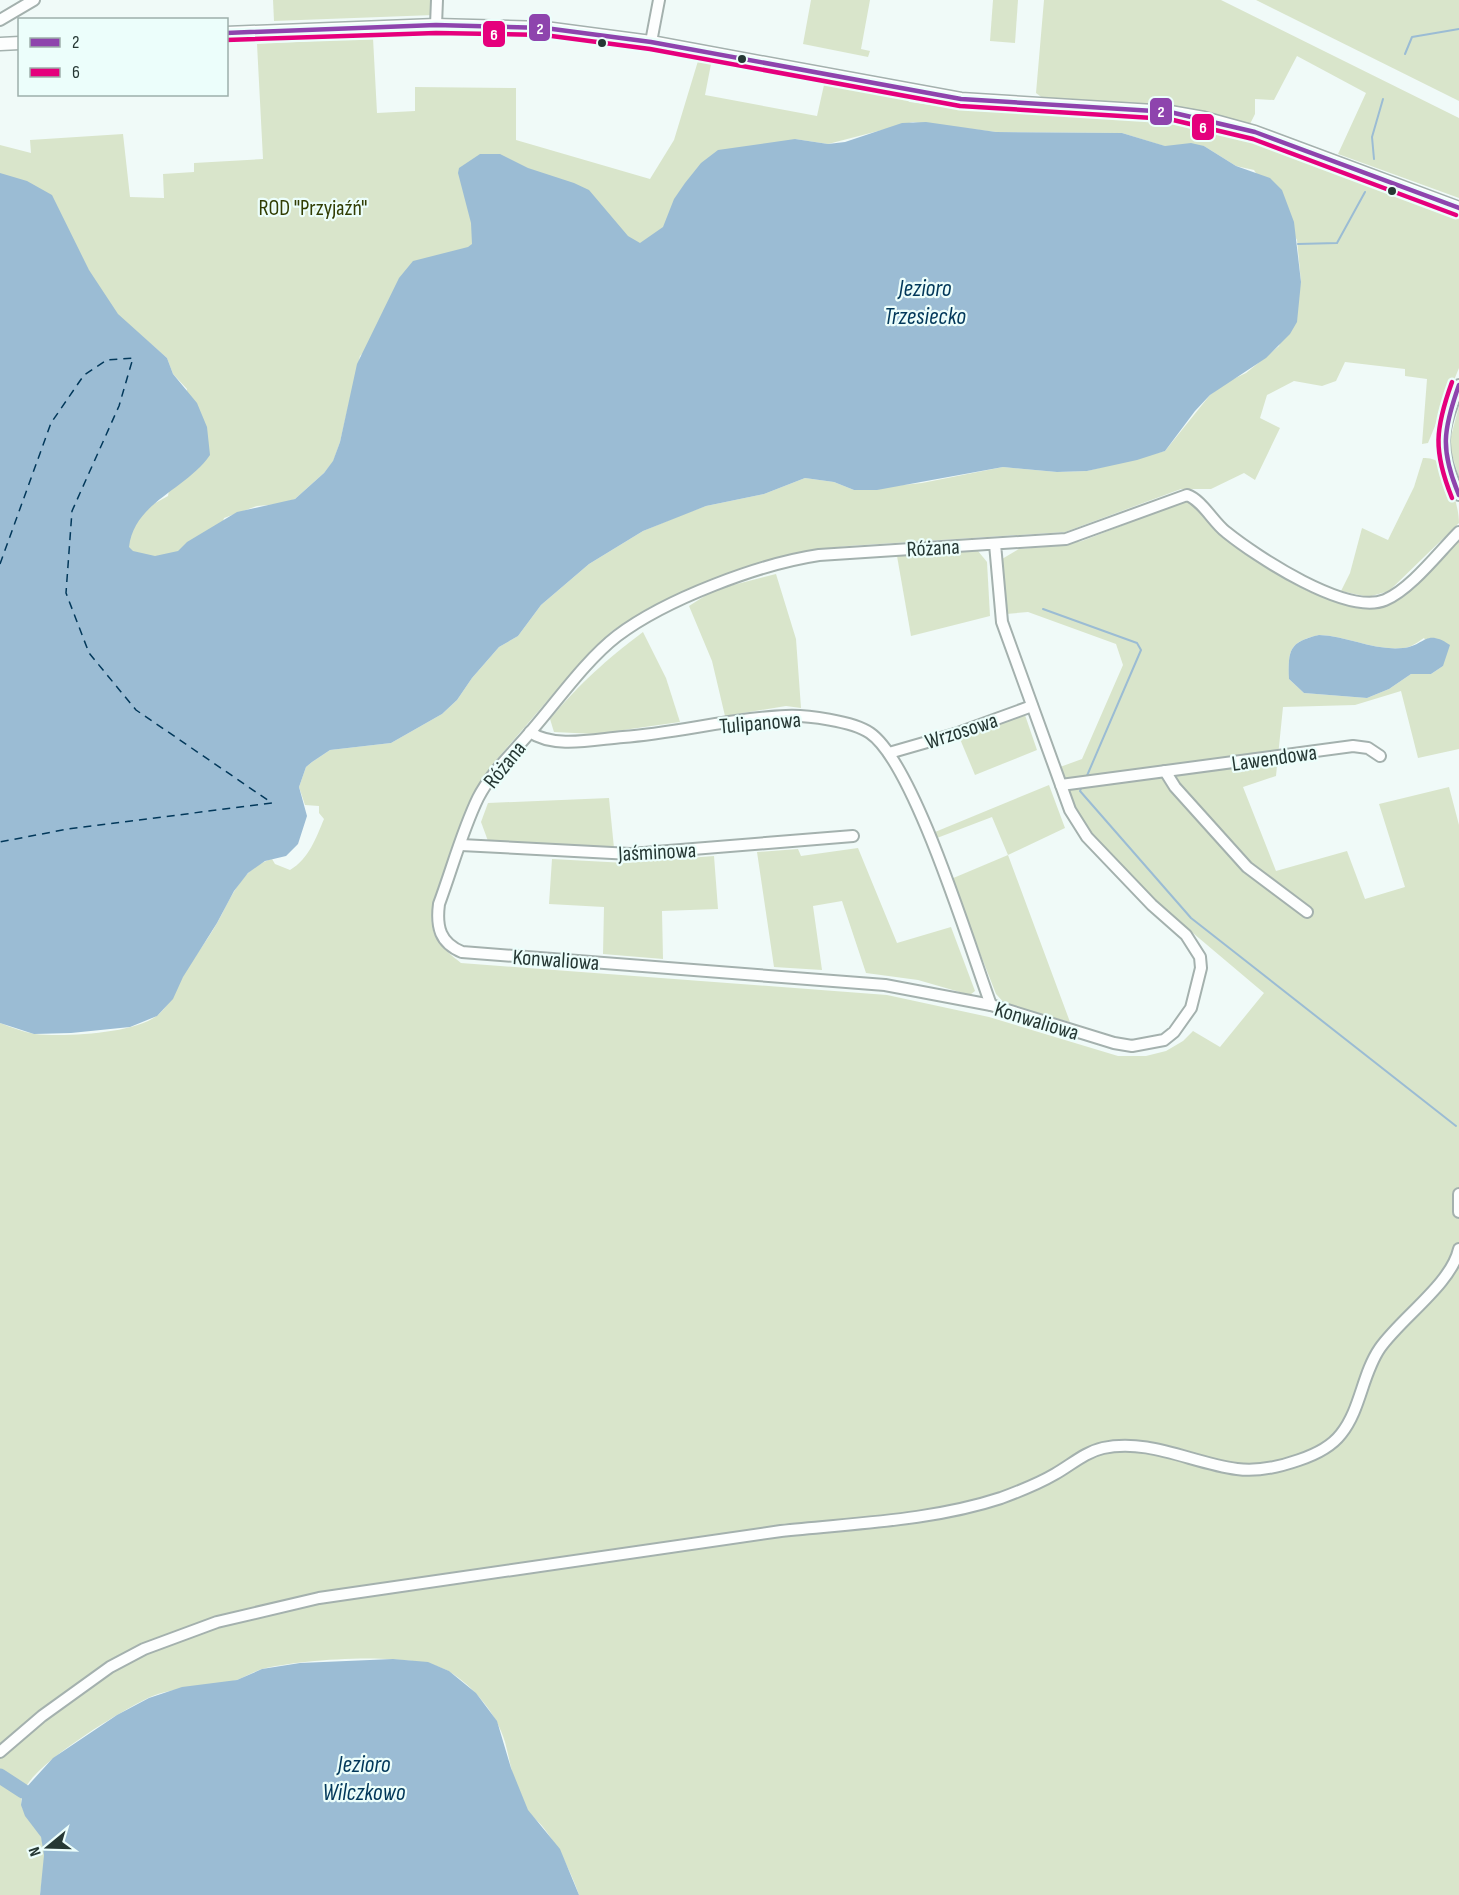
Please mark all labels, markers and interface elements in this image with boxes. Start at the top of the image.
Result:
line badge: 2 [528,13,551,42]
legend [18,18,228,96]
line badge: 6 [482,20,506,48]
text: 2 [536,20,544,39]
text: 6 [490,26,498,45]
text: 2 [72,32,79,53]
unlabelled marker [596,37,608,49]
unlabelled marker [736,53,748,65]
text: 6 [72,62,80,83]
line badge: 2 [1149,97,1173,126]
text: 2 [1157,103,1165,122]
line badge: 6 [1191,113,1215,141]
text: 6 [1199,119,1207,138]
unlabelled marker [1386,185,1398,197]
park label: ROD "Przyjaźń" [258,195,368,222]
water label: Jezioro Trzesiecko [884,274,966,331]
street label: Różana [906,534,960,563]
street label: Tulipanowa [718,706,802,741]
street label: Wrzosowa [922,707,1001,756]
street label: Różana [478,736,532,794]
street label: Lawendowa [1230,739,1319,778]
street label: Jaśminowa [616,837,697,868]
street label: Konwaliowa [512,944,600,977]
street label: Konwaliowa [991,996,1082,1047]
water label: Jezioro Wilczkowo [323,1750,406,1807]
north arrow [18,1817,78,1877]
text: N [25,1844,46,1859]

